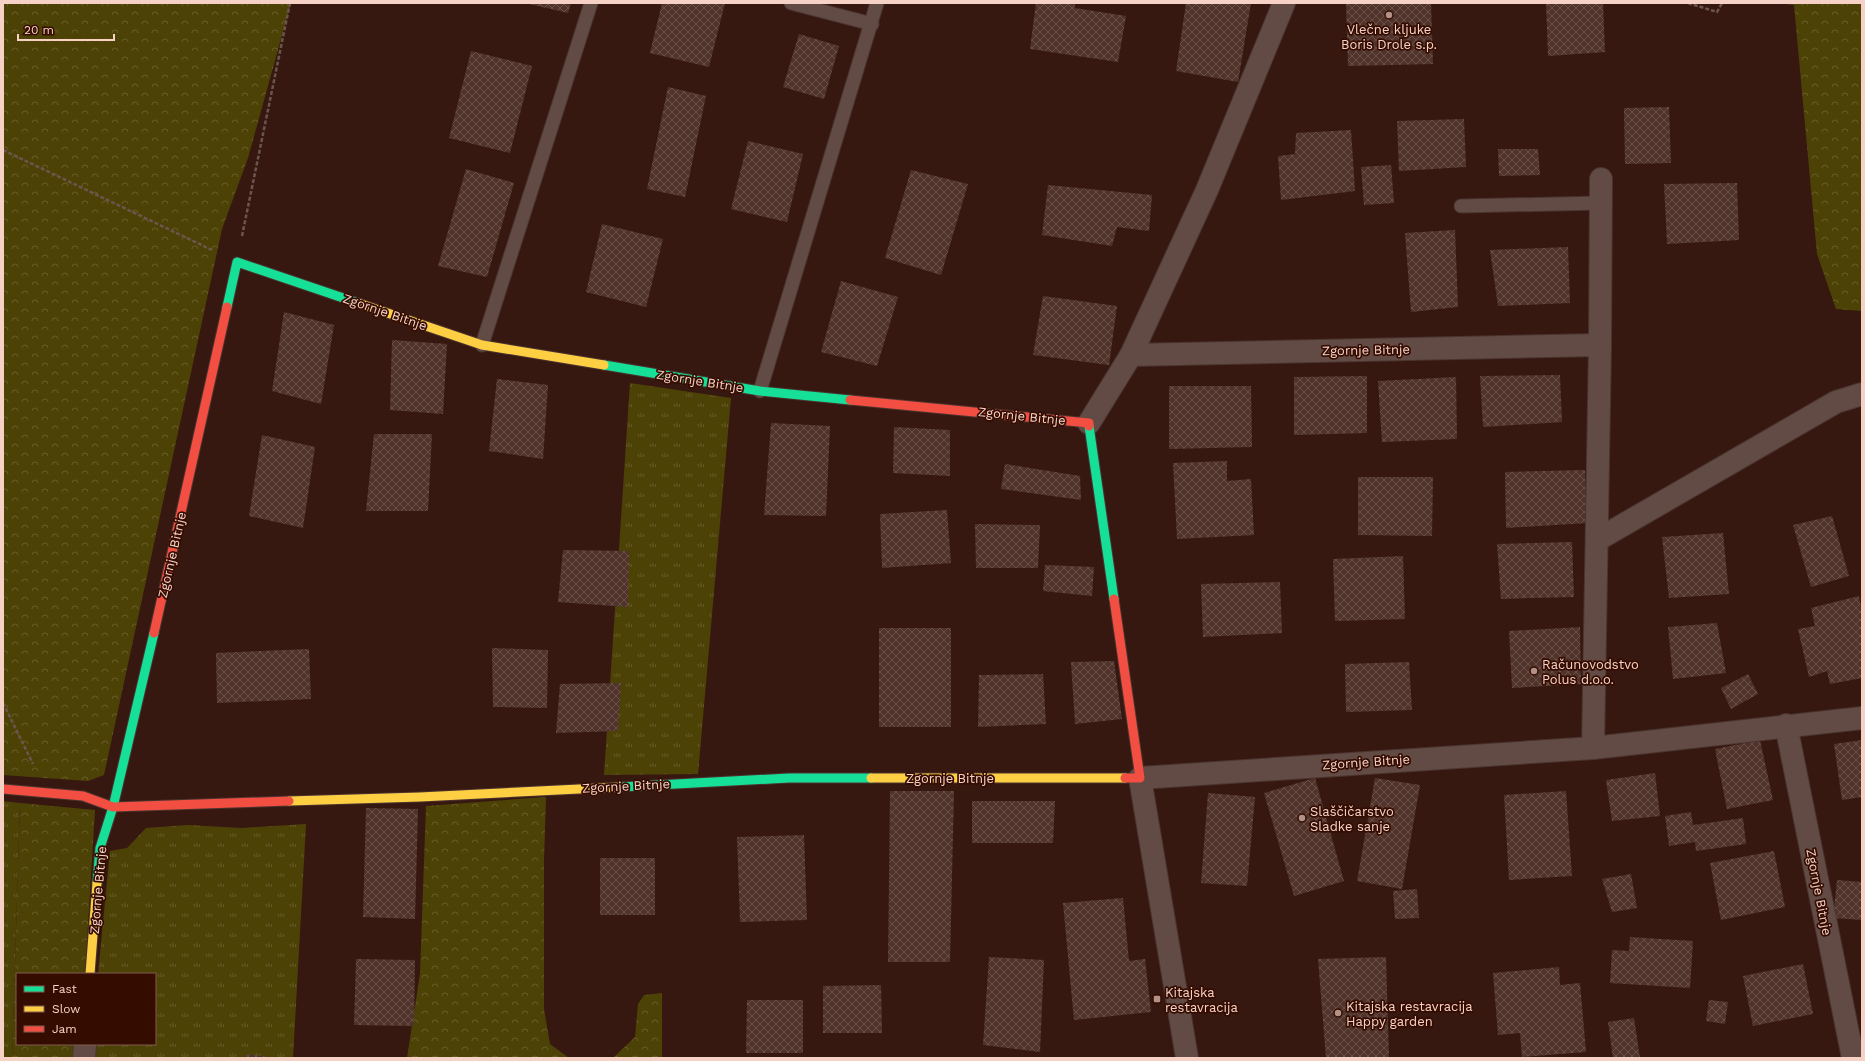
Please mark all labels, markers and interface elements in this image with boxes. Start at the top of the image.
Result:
marker: Vlečne kljuke Boris Drole s.p. [1384,10,1394,20]
scale bar [18,16,114,42]
place label: Vlečne kljuke Boris Drole s.p. [1341,22,1437,52]
text: 20 m [24,23,54,37]
street label: Zgornje Bitnje [341,291,429,333]
street label: Zgornje Bitnje [1322,342,1410,358]
street label: Zgornje Bitnje [655,367,745,395]
street label: Zgornje Bitnje [977,404,1067,428]
street label: Zgornje Bitnje [155,510,189,600]
place label: Računovodstvo Polus d.o.o. [1542,657,1639,687]
marker: Računovodstvo Polus d.o.o. [1529,666,1539,676]
street label: Zgornje Bitnje [1322,751,1410,773]
street label: Zgornje Bitnje [906,771,994,786]
street label: Zgornje Bitnje [582,776,670,796]
place label: Slaščičarstvo Sladke sanje [1310,804,1394,834]
marker: Slaščičarstvo Sladke sanje [1297,813,1307,823]
street label: Zgornje Bitnje [87,846,109,934]
street label: Zgornje Bitnje [1803,847,1835,937]
legend [16,973,156,1045]
text: Fast [52,982,77,996]
place label: Kitajska restavracija [1165,985,1238,1015]
marker: Kitajska restavracija [1152,994,1162,1004]
place label: Kitajska restavracija Happy garden [1346,999,1473,1029]
text: Slow [52,1002,80,1016]
marker: Kitajska restavracija Happy garden [1333,1008,1343,1018]
text: Jam [52,1022,77,1036]

